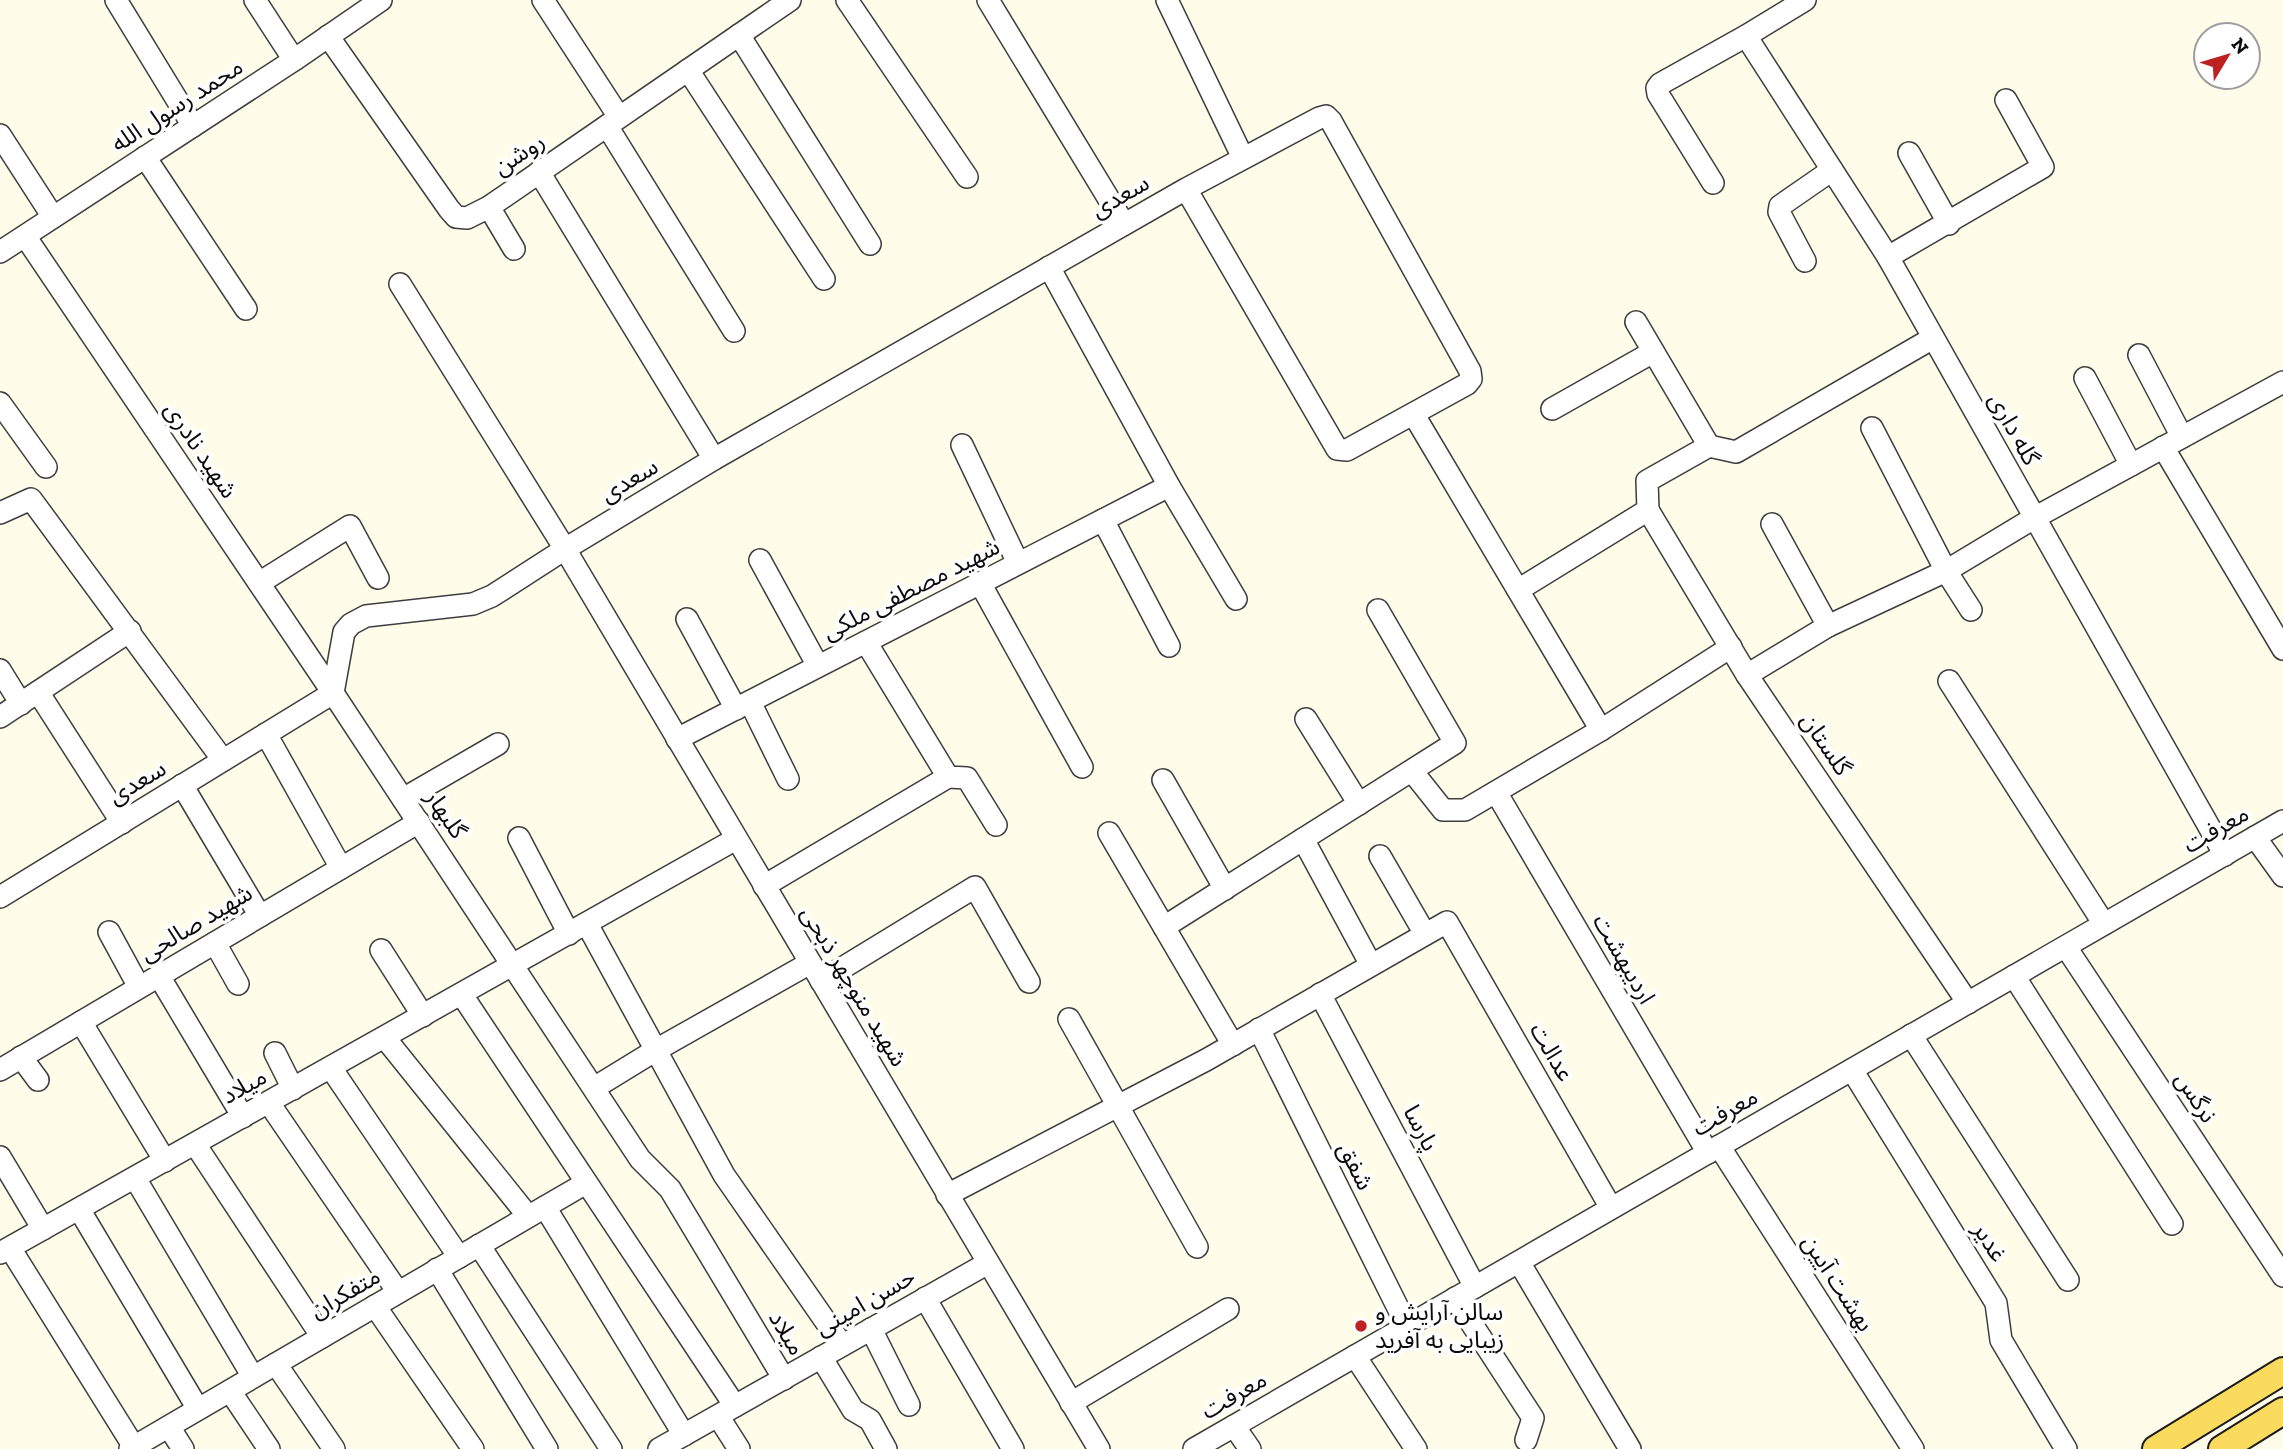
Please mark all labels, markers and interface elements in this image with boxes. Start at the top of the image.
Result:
north arrow [2192,21,2262,91]
text: N [2226,33,2254,59]
street label: محمد رسول الله [105,51,248,158]
street label: روشن [487,126,550,181]
street label: سعدی [1086,167,1154,224]
street label: گله داری [1983,387,2047,471]
street label: شهید نادری [159,396,244,503]
street label: سعدی [595,451,663,508]
street label: شهید مصطفی ملکی [817,531,1004,646]
street label: گلستان [1795,707,1859,782]
street label: سعدی [103,753,171,810]
street label: گلبهار [419,783,474,845]
street label: معرفت [2178,798,2254,859]
street label: شهید صالحی [134,878,257,967]
street label: شهید منوچهر ذبحی [794,900,914,1072]
street label: اردیبهشت [1587,908,1662,1009]
street label: عدالت [1524,1017,1581,1086]
street label: میلاد [216,1061,272,1110]
street label: نرگس [2169,1066,2224,1128]
street label: معرفت [1687,1081,1763,1142]
street label: پارسا [1396,1100,1446,1156]
street label: شفق [1332,1137,1380,1195]
street label: غدیر [1967,1216,2014,1267]
street label: بهشت آیین [1796,1229,1881,1337]
street label: متفکران [304,1261,385,1324]
street label: حسن امینی [810,1261,920,1342]
place label: سالن آرایش و زیبایی به آفرید [1375,1297,1504,1354]
street label: میلاد [763,1305,812,1361]
marker: سالن آرایش و زیبایی به آفرید [1353,1318,1369,1334]
street label: معرفت [1196,1364,1272,1425]

